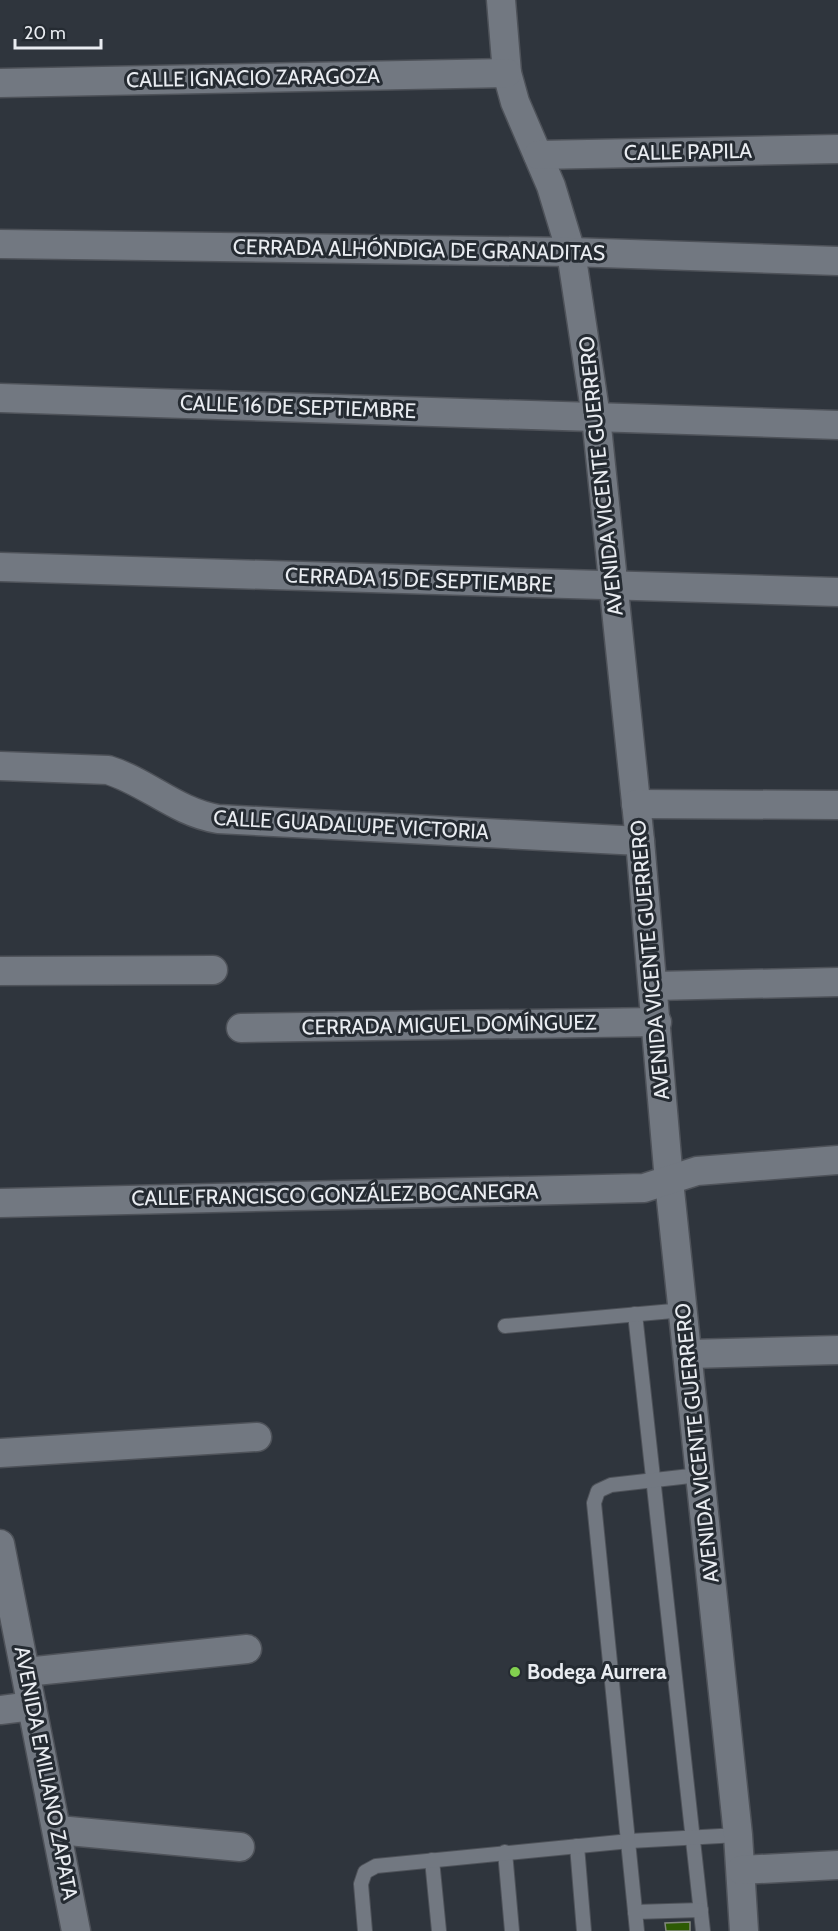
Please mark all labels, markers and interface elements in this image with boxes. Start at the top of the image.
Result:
scale bar [15,12,100,50]
text: 20 m [24,22,66,44]
street label: CALLE IGNACIO ZARAGOZA [126,63,380,92]
street label: CALLE PAPILA [624,138,752,165]
street label: CERRADA ALHÓNDIGA DE GRANADITAS [233,234,605,265]
street label: AVENIDA VICENTE GUERRERO [573,335,628,617]
street label: CALLE 16 DE SEPTIEMBRE [180,390,417,423]
street label: CERRADA 15 DE SEPTIEMBRE [285,562,553,597]
street label: CALLE GUADALUPE VICTORIA [213,805,489,844]
street label: AVENIDA VICENTE GUERRERO [625,819,674,1101]
street label: CERRADA MIGUEL DOMÍNGUEZ [301,1009,597,1040]
street label: CALLE FRANCISCO GONZÁLEZ BOCANEGRA [131,1178,539,1211]
street label: AVENIDA VICENTE GUERRERO [669,1302,724,1584]
street label: AVENIDA EMILIANO ZAPATA [10,1644,83,1902]
place label: Bodega Aurrera [527,1659,667,1684]
marker: Bodega Aurrera [508,1665,522,1679]

